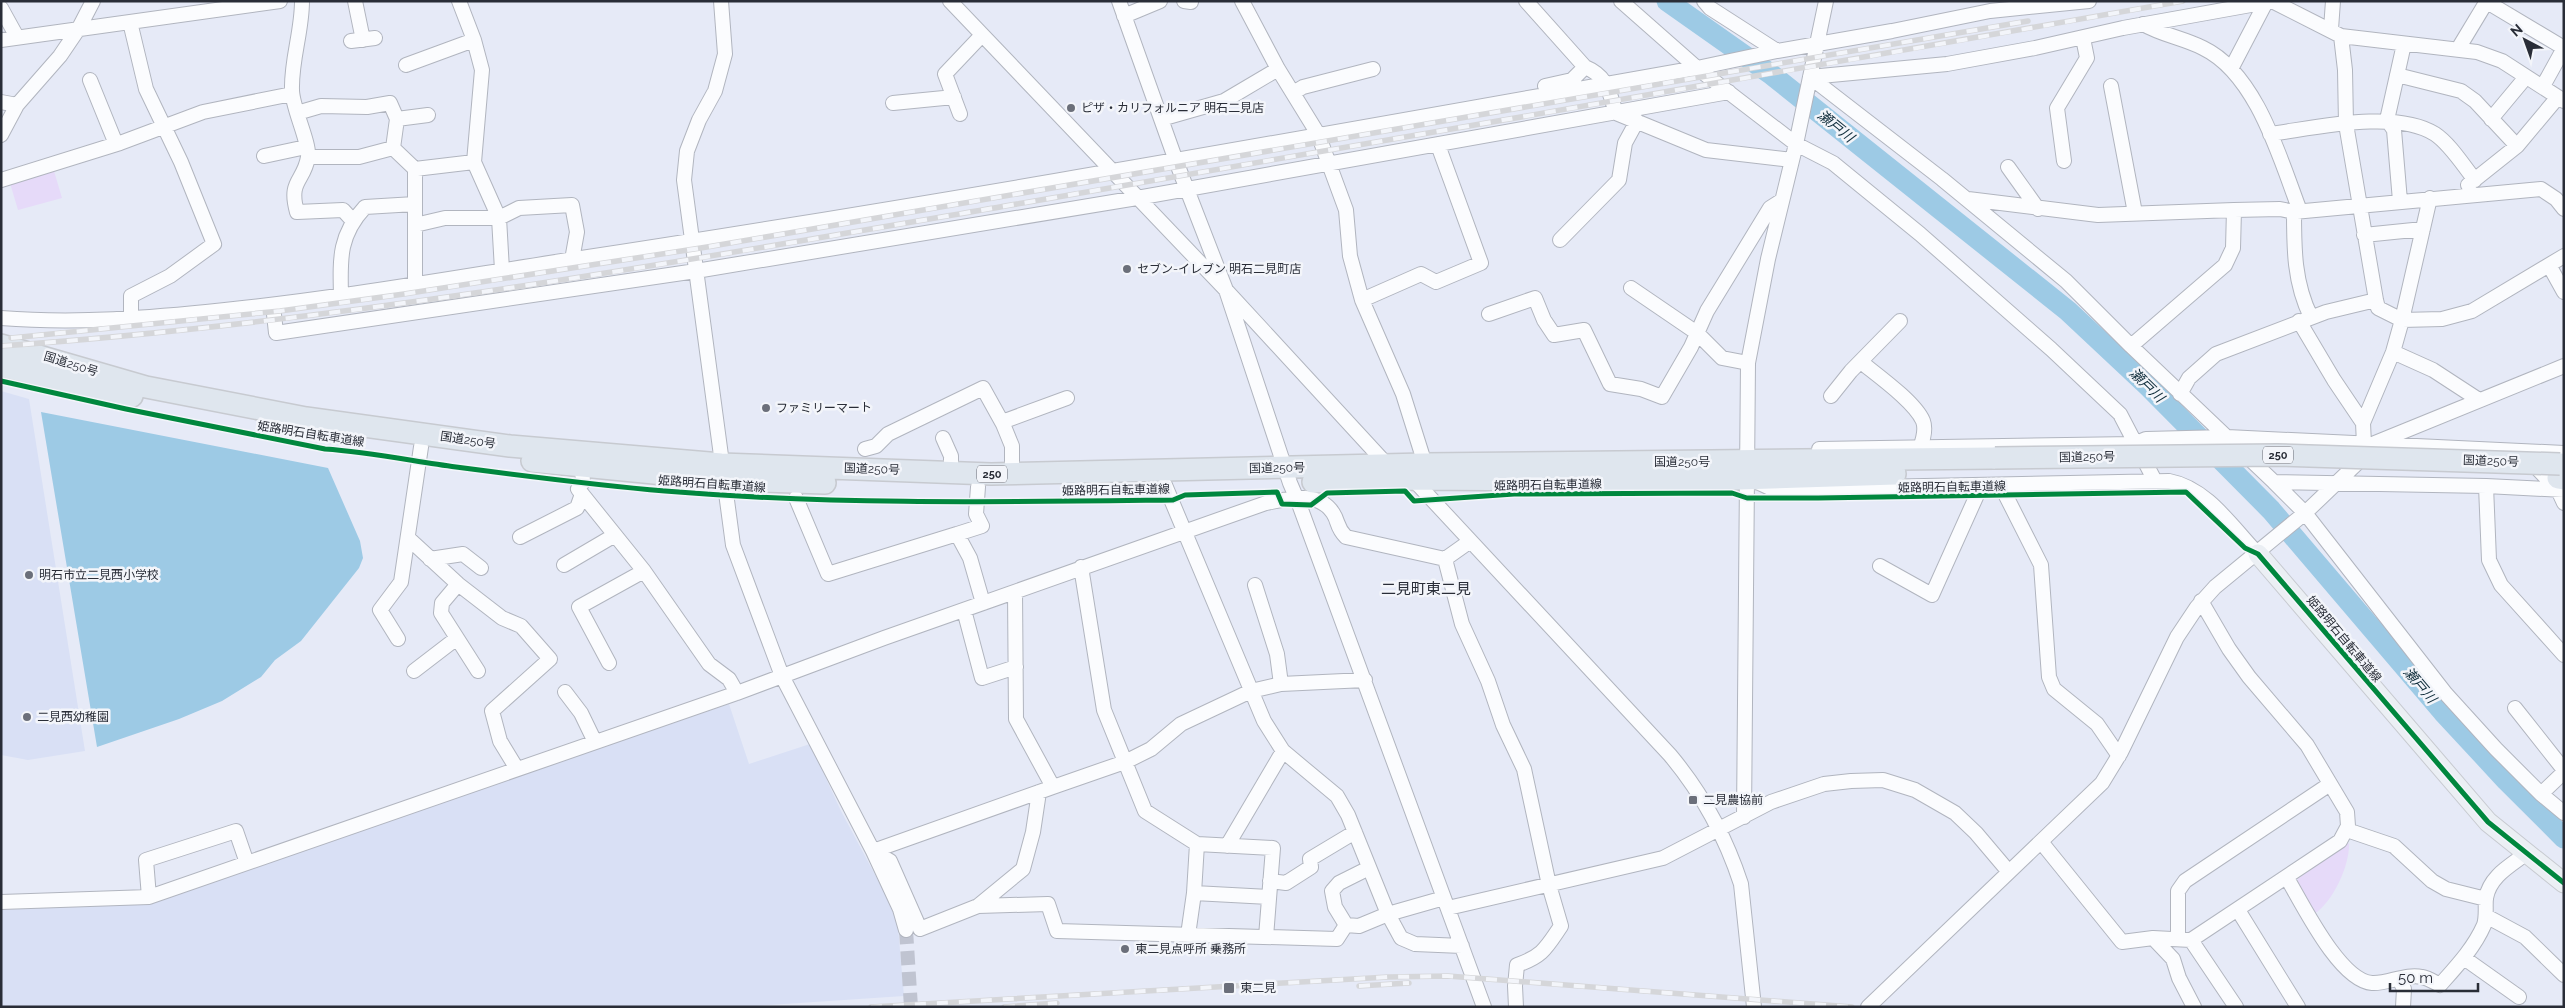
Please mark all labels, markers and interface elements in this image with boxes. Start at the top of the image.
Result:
north arrow [2500,15,2550,65]
text: N [2507,21,2526,40]
place label: ピザ・カリフォルニア 明石二見店 [1081,101,1264,115]
marker: ピザ・カリフォルニア 明石二見店 [1065,102,1077,114]
water label: 瀬戸川 [1815,107,1859,147]
place label: セブン-イレブン 明石二見町店 [1137,262,1301,276]
marker: セブン-イレブン 明石二見町店 [1121,263,1133,275]
street label: 国道250号 [42,349,100,379]
water label: 瀬戸川 [2126,365,2169,407]
place label: ファミリーマート [776,401,872,415]
marker: ファミリーマート [760,402,772,414]
street label: 姫路明石自転車道線 [257,419,365,449]
street label: 国道250号 [439,429,497,451]
road number: 250 [2263,446,2293,464]
street label: 国道250号 [2059,450,2115,464]
street label: 国道250号 [2463,453,2519,469]
street label: 国道250号 [1654,455,1710,469]
street label: 国道250号 [844,461,900,477]
street label: 国道250号 [1249,461,1305,475]
road number: 250 [977,466,1007,482]
street label: 姫路明石自転車道線 [658,473,766,495]
street label: 姫路明石自転車道線 [1494,477,1602,493]
street label: 姫路明石自転車道線 [1898,479,2006,495]
street label: 姫路明石自転車道線 [1062,482,1170,498]
place label: 明石市立二見西小学校 [39,568,159,582]
marker: 明石市立二見西小学校 [23,569,35,581]
district label: 二見町東二見 [1381,580,1471,598]
street label: 姫路明石自転車道線 [2304,593,2384,685]
water label: 瀬戸川 [2400,664,2441,708]
place label: 二見西幼稚園 [37,710,109,724]
marker: 二見西幼稚園 [21,711,33,723]
place label: 二見農協前 [1703,793,1763,807]
marker: 二見農協前 [1687,794,1699,806]
place label: 東二見点呼所 乗務所 [1135,942,1246,956]
marker: 東二見点呼所 乗務所 [1119,943,1131,955]
scale bar [2390,960,2478,992]
text: 50 m [2398,969,2433,987]
marker: 東二見 [1222,981,1236,995]
place label: 東二見 [1240,981,1276,995]

